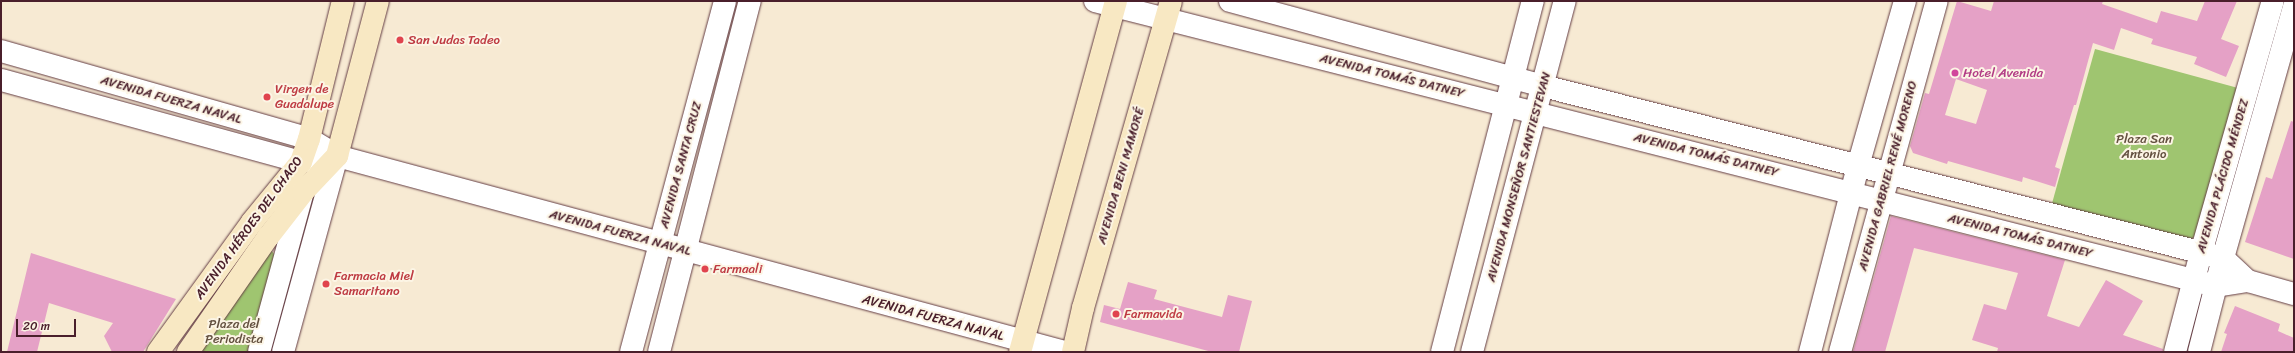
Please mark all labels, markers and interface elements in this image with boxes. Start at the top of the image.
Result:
place label: San Judas Tadeo [408,32,501,48]
marker: San Judas Tadeo [395,35,405,45]
street label: AVENIDA TOMÁS DATNEY [1318,50,1466,102]
place label: Hotel Avenida [1963,65,2043,81]
marker: Hotel Avenida [1950,68,1960,78]
street label: AVENIDA MONSEÑOR SANTIESTEVAN [1483,70,1555,284]
street label: AVENIDA FUERZA NAVAL [99,72,243,128]
street label: AVENIDA GABRIEL RENÉ MORENO [1855,79,1921,273]
place label: Virgen de Guadalupe [275,82,334,113]
marker: Virgen de Guadalupe [262,92,272,102]
street label: AVENIDA PLÁCIDO MÉNDEZ [2193,97,2253,255]
street label: AVENIDA SANTA CRUZ [657,100,705,230]
street label: AVENIDA BENI MAMORÉ [1094,106,1148,246]
street label: AVENIDA TOMÁS DATNEY [1632,129,1780,181]
park label: Plaza San Antonio [2116,132,2172,163]
street label: AVENIDA HÉROES DEL CHACO [192,153,306,303]
street label: AVENIDA FUERZA NAVAL [547,207,693,259]
street label: AVENIDA TOMÁS DATNEY [1946,210,2094,262]
place label: Farmaali [713,261,762,277]
marker: Farmaali [700,264,710,274]
place label: Farmacia Miel Samaritano [334,269,414,300]
marker: Farmacia Miel Samaritano [321,279,331,289]
street label: AVENIDA FUERZA NAVAL [860,292,1006,344]
place label: Farmavida [1124,306,1182,322]
marker: Farmavida [1111,309,1121,319]
scale bar [18,311,78,337]
text: 20 m [23,315,50,337]
park label: Plaza del Periodista [205,317,263,348]

